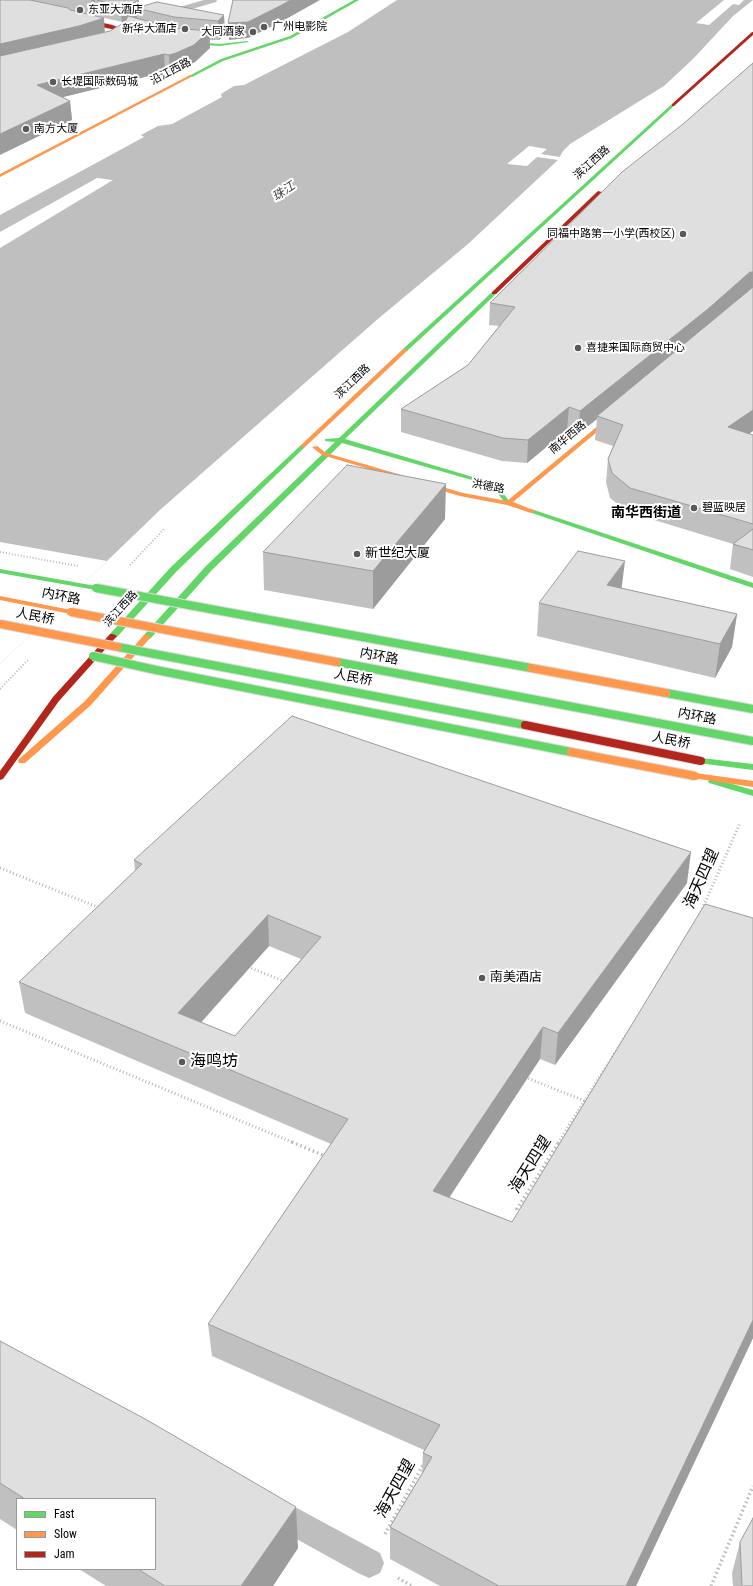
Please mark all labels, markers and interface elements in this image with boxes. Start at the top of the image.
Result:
place label: 东亚大酒店 [88,3,143,17]
marker: 东亚大酒店 [75,5,85,15]
place label: 广州电影院 [272,20,327,34]
place label: 新华大酒店 [122,22,177,36]
marker: 广州电影院 [259,22,269,32]
marker: 新华大酒店 [180,24,190,34]
place label: 大同酒家 [201,25,245,39]
marker: 大同酒家 [248,27,258,37]
street label: 沿江西路 [148,56,194,88]
place label: 长堤国际数码城 [61,75,138,89]
marker: 长堤国际数码城 [48,77,58,87]
place label: 南方大厦 [34,122,78,136]
marker: 南方大厦 [21,124,31,134]
street label: 滨江西路 [571,143,613,183]
water label: 珠江 [270,179,298,205]
place label: 同福中路第一小学(西校区) [547,227,675,241]
marker: 同福中路第一小学(西校区) [678,229,688,239]
place label: 喜捷来国际商贸中心 [586,341,685,355]
marker: 喜捷来国际商贸中心 [573,343,583,353]
street label: 滨江西路 [333,362,373,402]
street label: 南华西路 [547,419,589,457]
street label: 洪德路 [471,478,505,496]
place label: 碧蓝映居 [702,501,746,515]
marker: 碧蓝映居 [689,503,699,513]
district label: 南华西街道 [611,505,681,521]
place label: 新世纪大厦 [365,546,430,562]
marker: 新世纪大厦 [352,549,362,559]
street label: 内环路 [40,586,82,608]
street label: 滨江西路 [101,588,141,630]
street label: 人民桥 [14,606,56,628]
street label: 内环路 [358,646,400,668]
street label: 人民桥 [332,667,374,689]
street label: 内环路 [676,706,718,728]
street label: 人民桥 [650,730,692,752]
street label: 海天四望 [680,846,724,912]
place label: 南美酒店 [490,970,542,986]
marker: 南美酒店 [477,973,487,983]
place label: 海鸣坊 [190,1052,238,1072]
marker: 海鸣坊 [177,1057,187,1067]
street label: 海天四望 [506,1133,556,1197]
street label: 海天四望 [372,1456,420,1522]
legend [16,1498,156,1570]
text: Fast [54,1507,74,1521]
text: Slow [54,1527,77,1541]
text: Jam [54,1547,75,1561]

